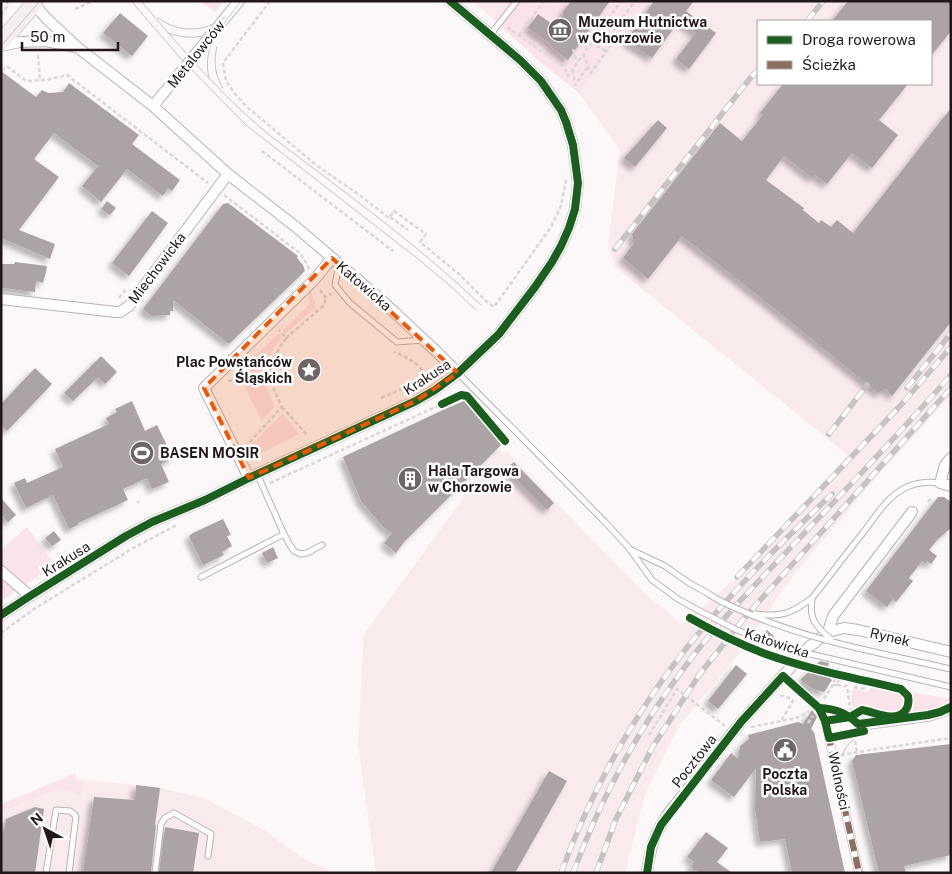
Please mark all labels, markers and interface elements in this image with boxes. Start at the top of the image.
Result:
place label: Muzeum Hutnictwa w Chorzowie [578,14,707,46]
street label: Metalowców [164,17,228,91]
museum icon: Muzeum Hutnictwa w Chorzowie [547,17,573,43]
scale bar [22,20,119,52]
legend [757,20,932,85]
text: 50 m [30,28,65,45]
text: Droga rowerowa [802,31,916,48]
text: Ścieżka [802,55,856,73]
street label: Miechowicka [125,229,189,307]
street label: Katowicka [333,258,395,314]
place label: Plac Powstańców Śląskich [176,354,292,386]
street label: Krakusa [400,356,454,398]
place icon: Plac Powstańców Śląskich [296,357,322,383]
sports icon: BASEN MOSIR [129,440,155,466]
place label: BASEN MOSIR [160,445,259,461]
place label: Hala Targowa w Chorzowie [428,463,519,495]
building icon: Hala Targowa w Chorzowie [397,466,423,492]
street label: Krakusa [39,538,93,580]
street label: Katowicka [743,625,811,661]
street label: Rynek [868,625,912,649]
street label: Pocztowa [668,731,720,791]
public building icon: Poczta Polska [772,737,798,763]
street label: Wolności [825,751,853,811]
place label: Poczta Polska [762,766,808,798]
north arrow [20,804,70,854]
text: N [27,809,46,829]

